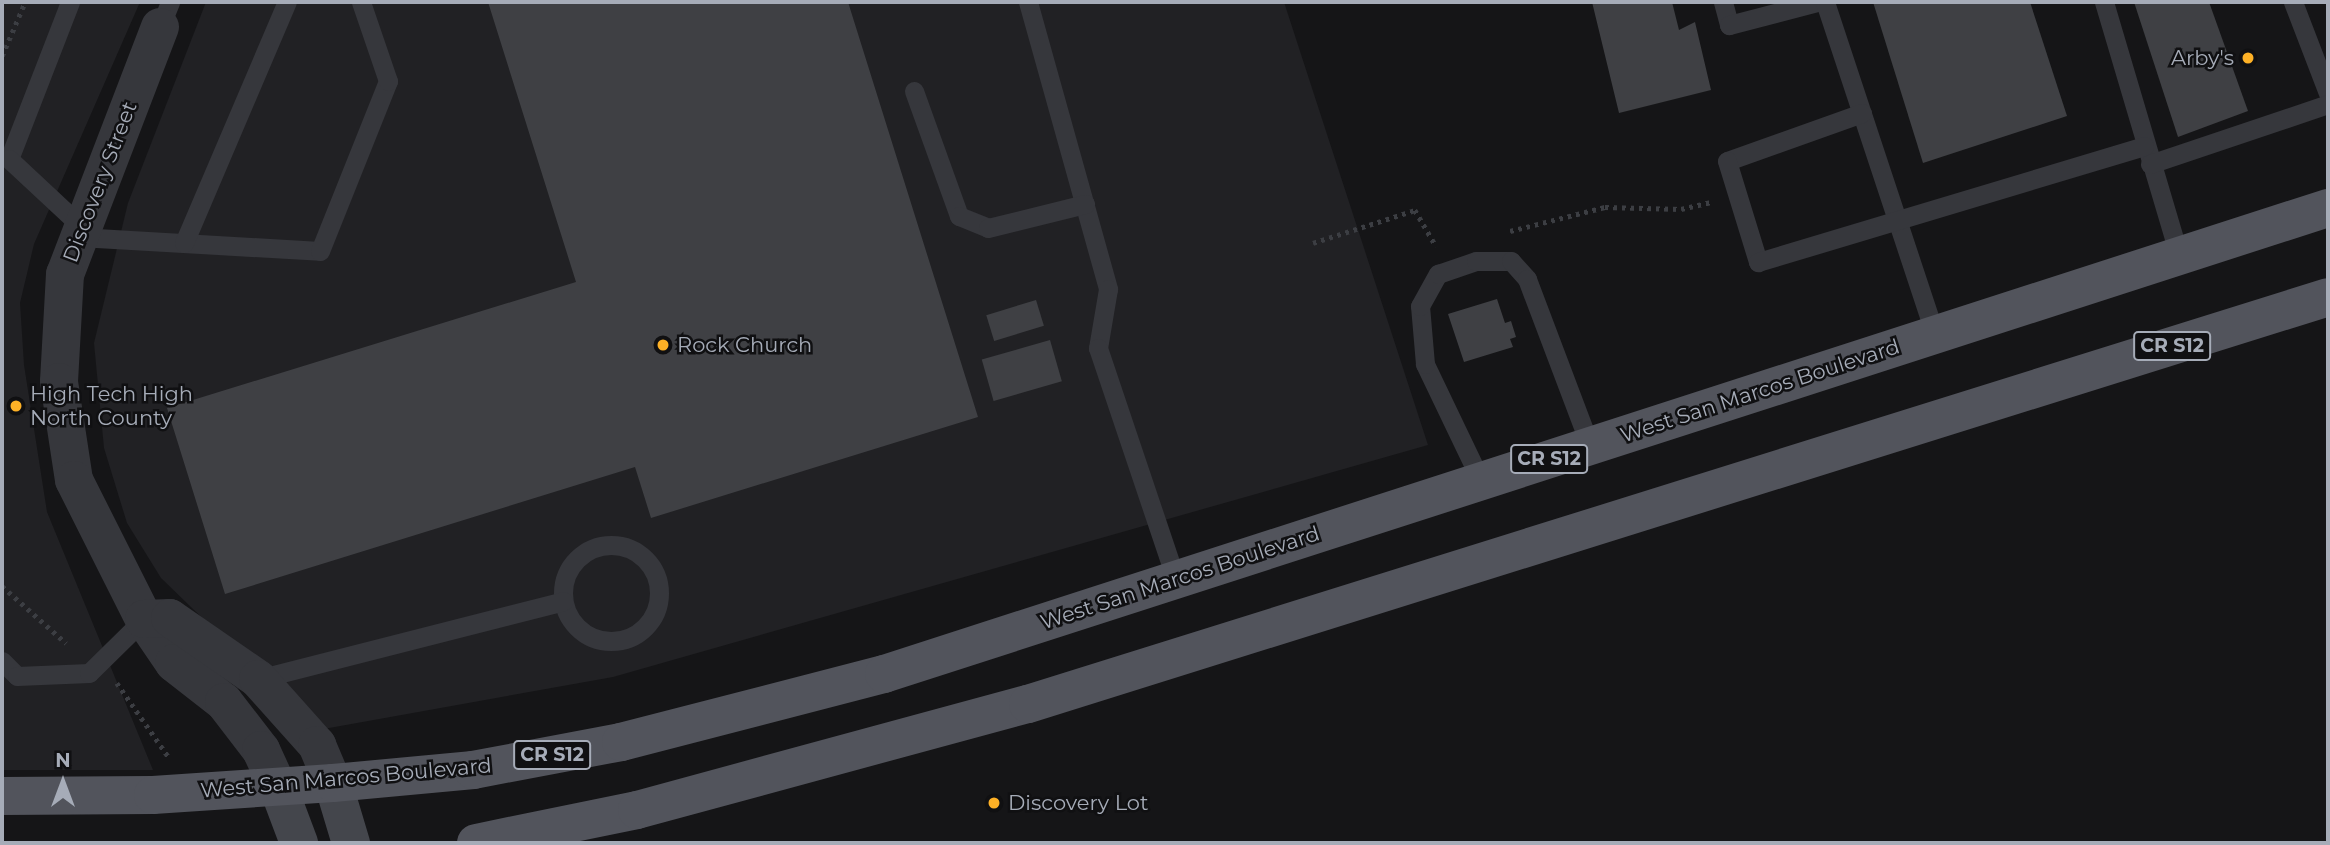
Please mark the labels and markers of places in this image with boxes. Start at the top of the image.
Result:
place label: Arby's [2171,45,2234,71]
marker: Arby's [2240,50,2256,66]
place label: Rock Church [677,332,812,358]
marker: Rock Church [655,337,671,353]
place label: High Tech High North County [30,381,193,431]
marker: High Tech High North County [8,398,24,414]
place label: Discovery Lot [1008,790,1149,816]
marker: Discovery Lot [986,795,1002,811]

